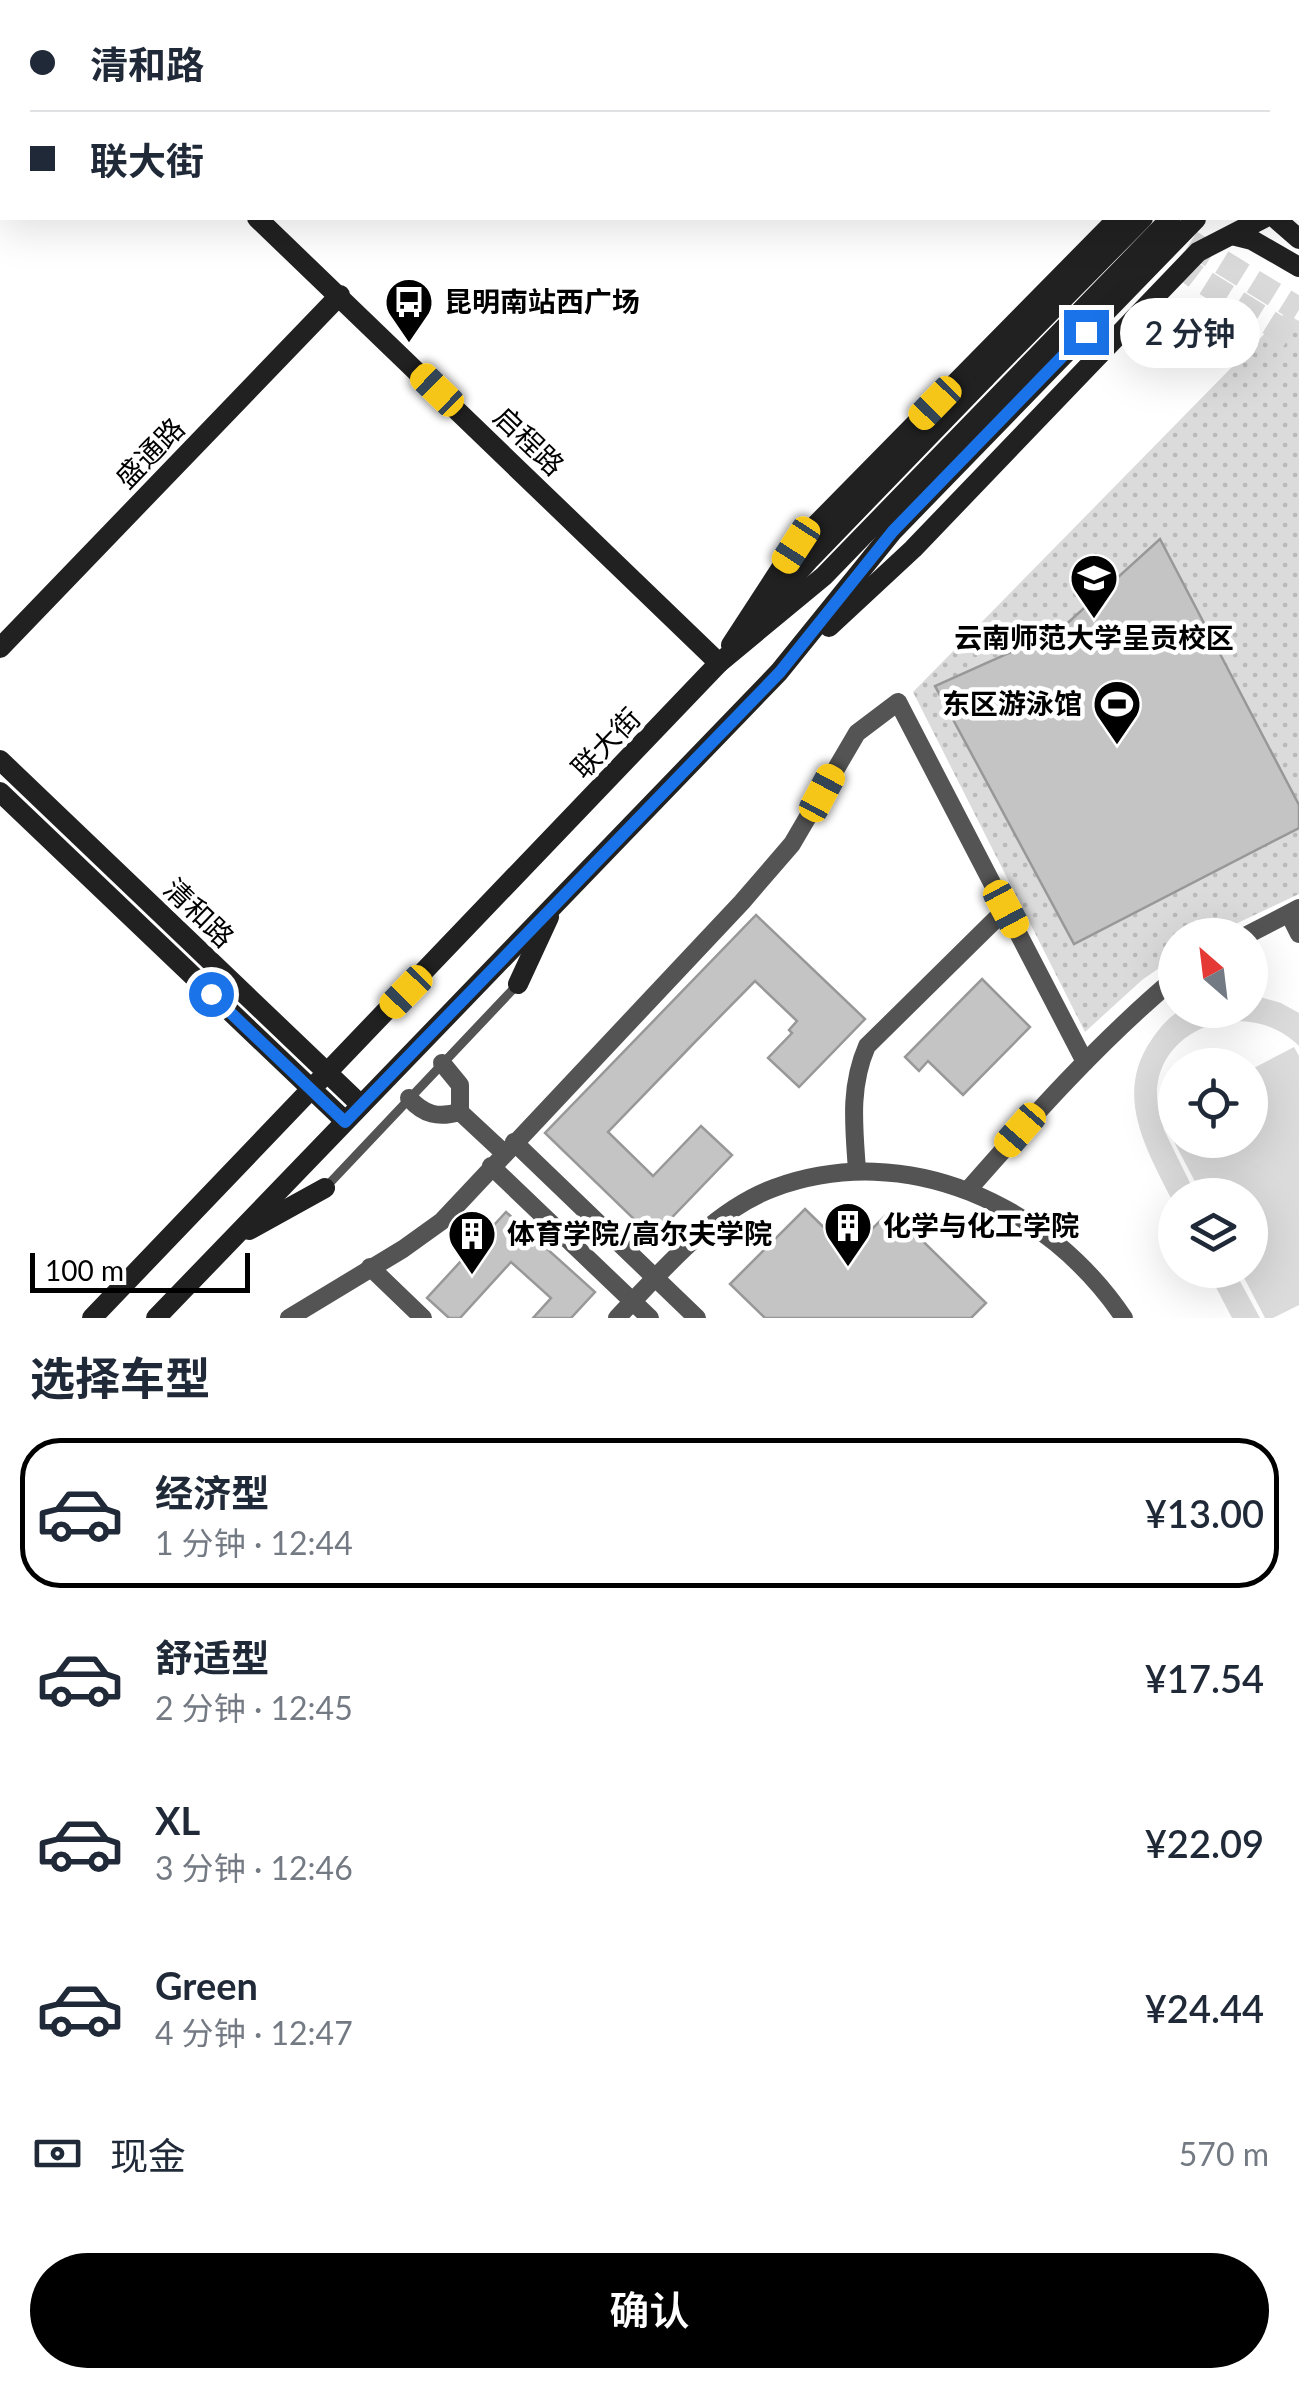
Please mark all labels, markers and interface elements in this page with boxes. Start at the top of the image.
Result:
text: 清和路 [90,41,204,87]
text: 联大街 [90,137,204,183]
bus stop icon: 昆明南站西广场 [383,276,435,344]
place label: 昆明南站西广场 [444,284,640,318]
callout: 2 分钟 [1121,297,1261,367]
route end [1064,310,1109,355]
text: 2 分钟 [1145,313,1235,352]
car [405,358,469,422]
car [903,371,967,435]
street label: 启程路 [488,399,572,482]
street label: 盛通路 [108,410,191,494]
car [767,512,825,578]
school or university icon: 云南师范大学呈贡校区 [1068,552,1120,620]
place label: 云南师范大学呈贡校区 [954,620,1234,654]
sports icon: 东区游泳馆 [1091,678,1143,746]
place label: 东区游泳馆 [942,686,1082,720]
street label: 联大街 [564,700,647,784]
car [795,759,849,827]
street label: 清和路 [158,871,242,954]
car [979,875,1033,943]
north arrow [1158,918,1268,1028]
map controls [1158,918,1268,1288]
car [374,960,438,1024]
route start [189,972,234,1017]
button: locate [1158,1048,1268,1158]
car [989,1098,1051,1162]
button: layers [1158,1178,1268,1288]
building icon: 化学与化工学院 [822,1200,874,1268]
building icon: 体育学院/高尔夫学院 [446,1208,498,1276]
place label: 化学与化工学院 [883,1208,1079,1242]
place label: 体育学院/高尔夫学院 [507,1216,772,1250]
scale bar [30,1248,250,1292]
text: 100 m [45,1253,124,1287]
text: 选择车型 [30,1351,210,1405]
icon: car [35,1468,125,1558]
text: 经济型 [155,1469,269,1515]
text: ¥13.00 [1145,1490,1264,1536]
text: 1 分钟 · 12:44 [155,1523,353,1562]
icon: car [35,1633,125,1723]
text: 舒适型 [155,1634,269,1680]
text: ¥17.54 [1145,1655,1264,1701]
text: 2 分钟 · 12:45 [155,1688,353,1727]
text: XL [155,1797,200,1843]
icon: car [35,1798,125,1888]
text: ¥22.09 [1145,1820,1264,1866]
text: 3 分钟 · 12:46 [155,1848,353,1887]
text: Green [155,1962,258,2008]
icon: car [35,1963,125,2053]
text: ¥24.44 [1145,1985,1264,2031]
text: 4 分钟 · 12:47 [155,2013,353,2052]
icon: cash [30,2126,85,2181]
text: 现金 [110,2132,186,2178]
text: 570 m [1179,2134,1269,2173]
button: 确认 [30,2253,1269,2368]

